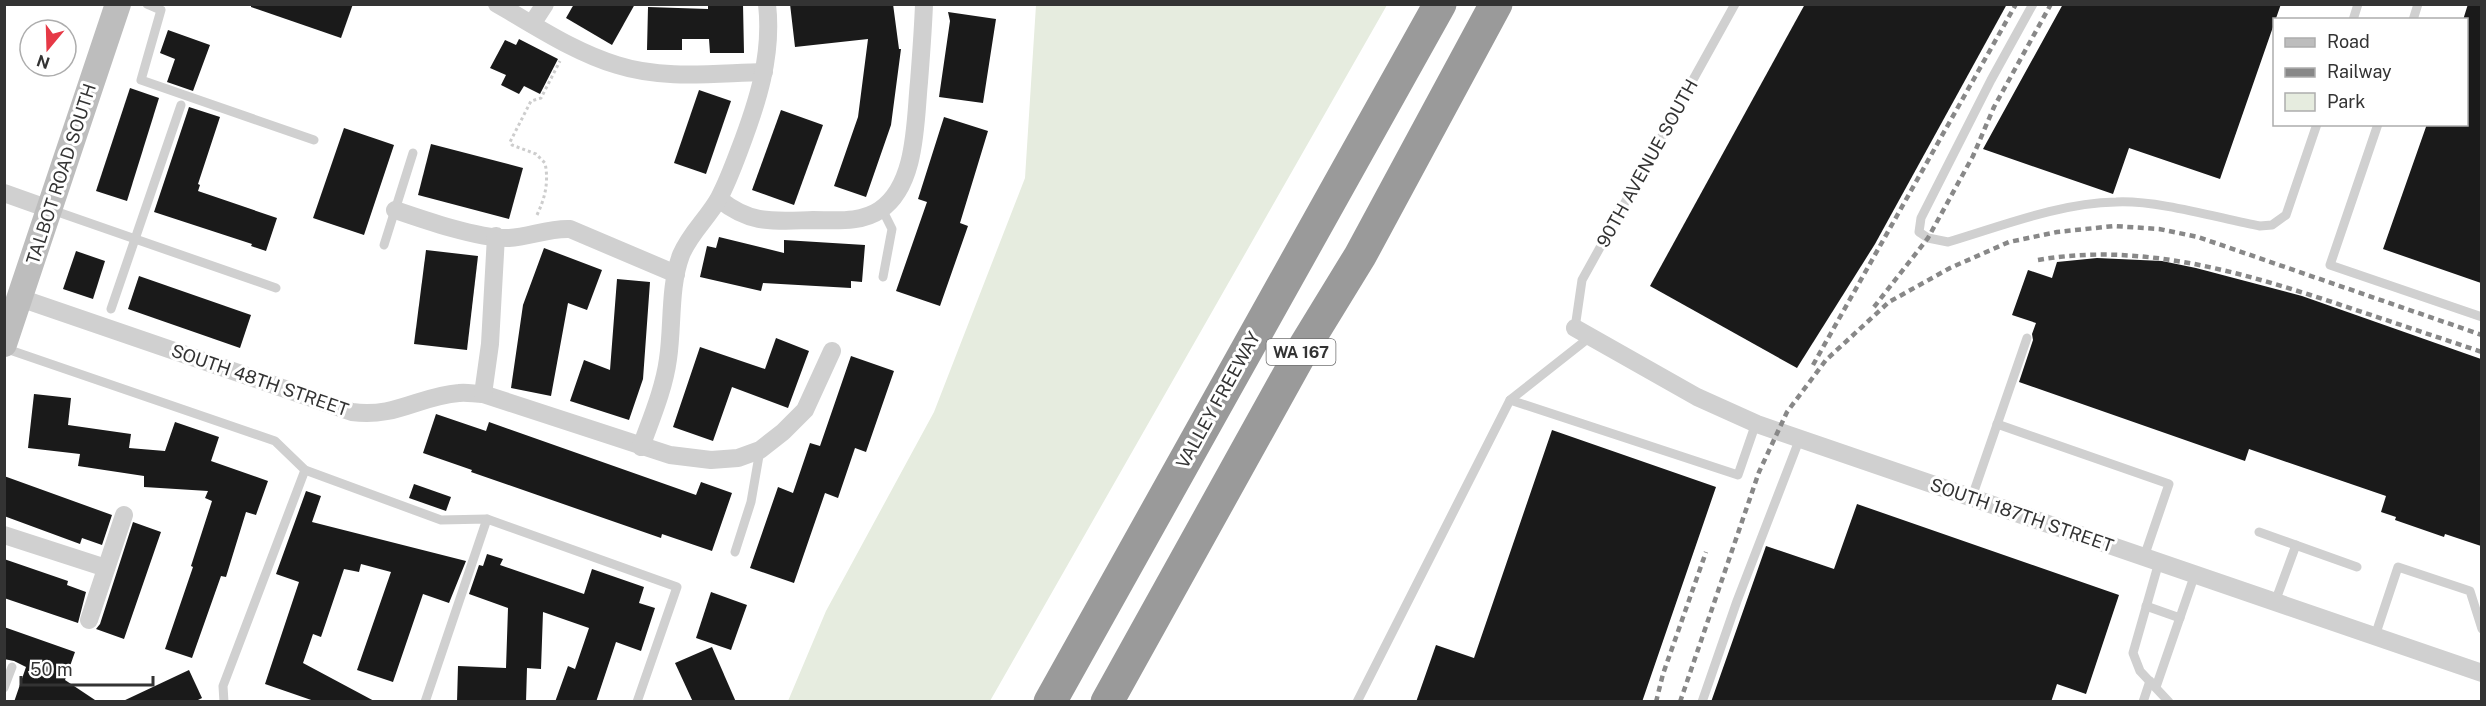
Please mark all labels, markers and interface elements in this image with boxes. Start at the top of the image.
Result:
north arrow [18,18,78,78]
legend [2273,18,2468,126]
text: Road [2327,31,2370,52]
text: N [34,51,52,73]
text: Railway [2327,61,2392,82]
street label: 90TH AVENUE SOUTH [1592,75,1702,251]
street label: TALBOT ROAD SOUTH [22,81,100,267]
text: Park [2327,91,2365,112]
street label: VALLEY FREEWAY [1172,328,1264,472]
road number: WA 167 [1266,339,1336,365]
street label: SOUTH 48TH STREET [169,340,352,420]
street label: SOUTH 187TH STREET [1928,474,2117,556]
scale bar [21,649,153,687]
text: 50 m [30,659,73,680]

